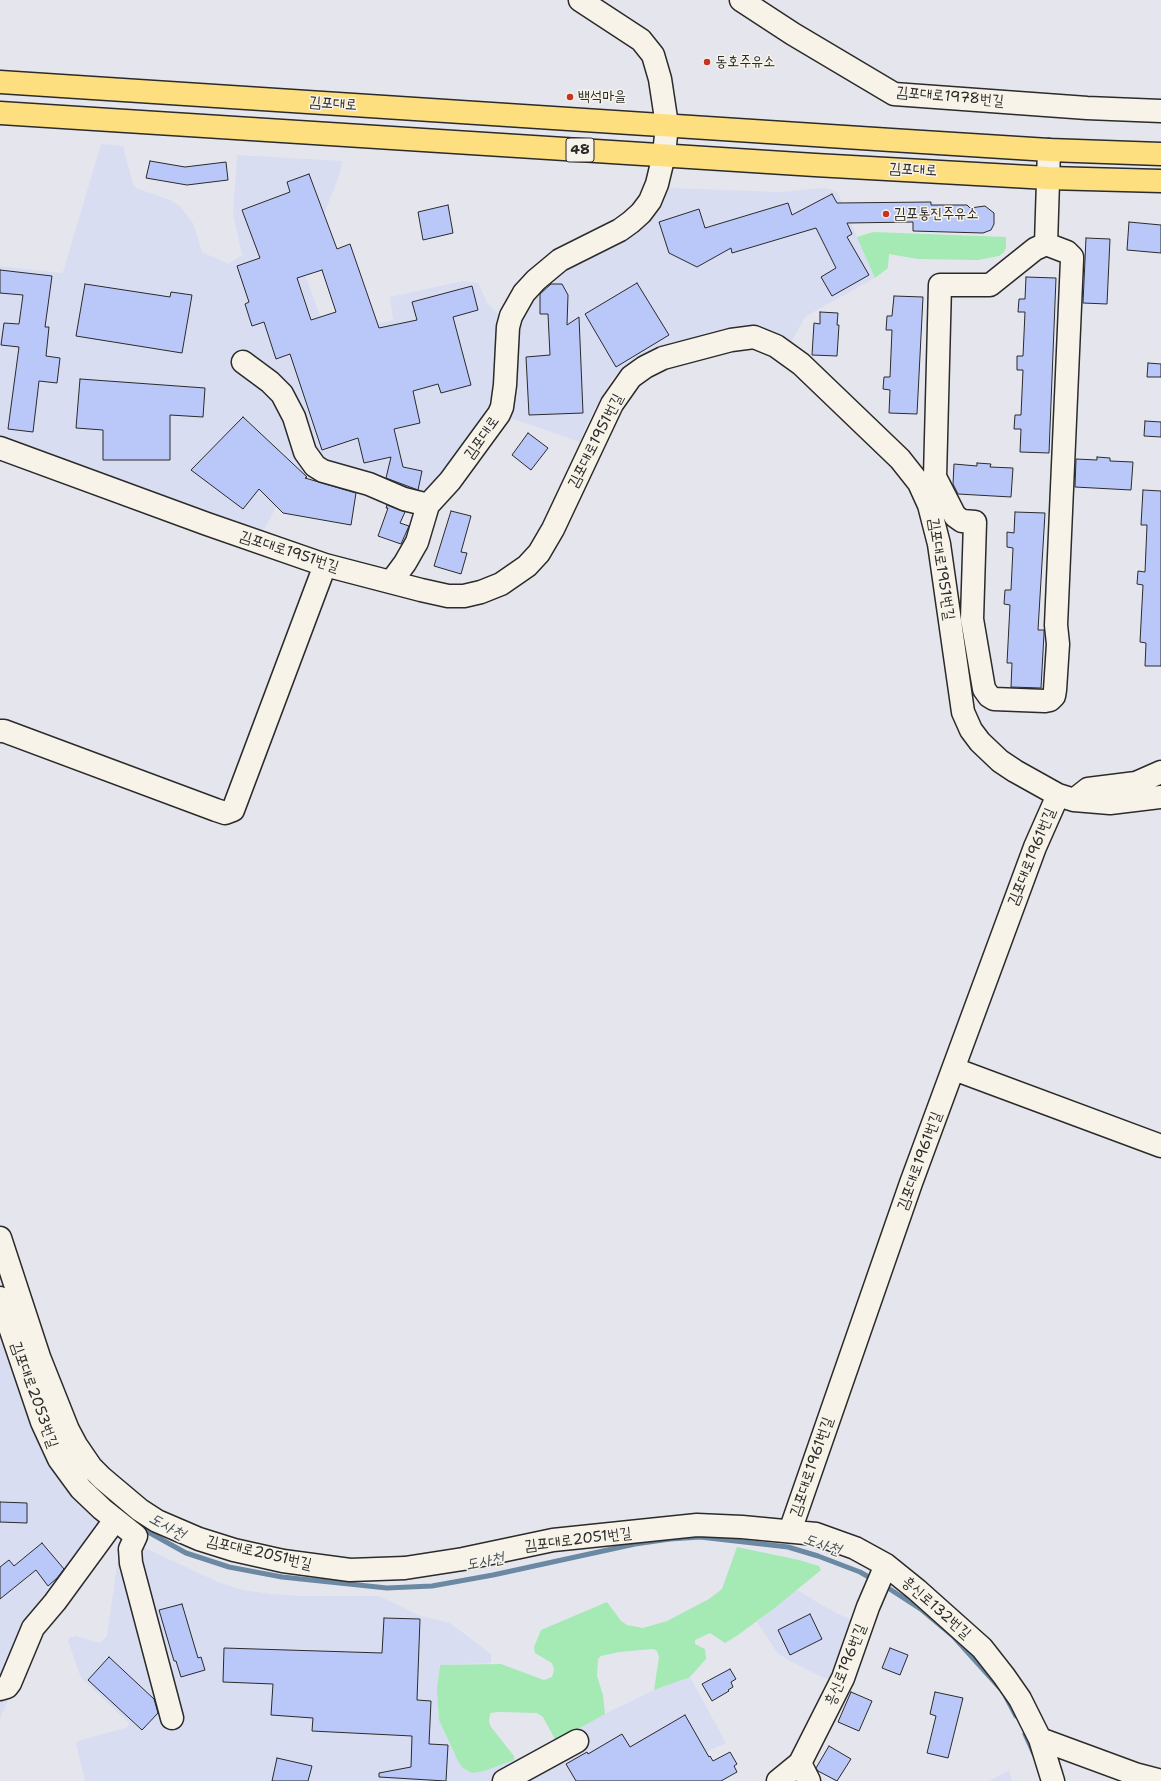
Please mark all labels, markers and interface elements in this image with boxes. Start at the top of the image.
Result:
place label: 동호주유소 [715,53,775,71]
marker: 동호주유소 [702,57,712,67]
street label: 김포대로1978번길 [895,83,1005,111]
place label: 백석마을 [578,88,626,106]
marker: 백석마을 [565,92,575,102]
street label: 김포대로 [308,93,358,115]
road number: 48 [566,138,594,162]
street label: 김포대로 [888,160,938,180]
place label: 김포통진주유소 [894,205,978,223]
marker: 김포통진주유소 [881,209,891,219]
street label: 김포대로1951번길 [565,391,627,491]
street label: 김포대로 [461,413,503,463]
street label: 김포대로1951번길 [924,517,958,621]
street label: 김포대로1951번길 [237,527,341,577]
street label: 김포대로1961번길 [1004,805,1060,909]
street label: 김포대로1961번길 [894,1109,946,1213]
street label: 김포대로2053번길 [6,1339,62,1451]
street label: 김포대로1961번길 [787,1415,837,1519]
water label: 도사천 [145,1509,189,1545]
street label: 김포대로2051번길 [524,1525,632,1555]
water label: 도사천 [801,1530,843,1560]
street label: 김포대로2051번길 [205,1532,313,1574]
water label: 도사천 [464,1549,506,1575]
street label: 흥신로132번길 [898,1573,974,1643]
street label: 흥신로196번길 [821,1621,871,1709]

